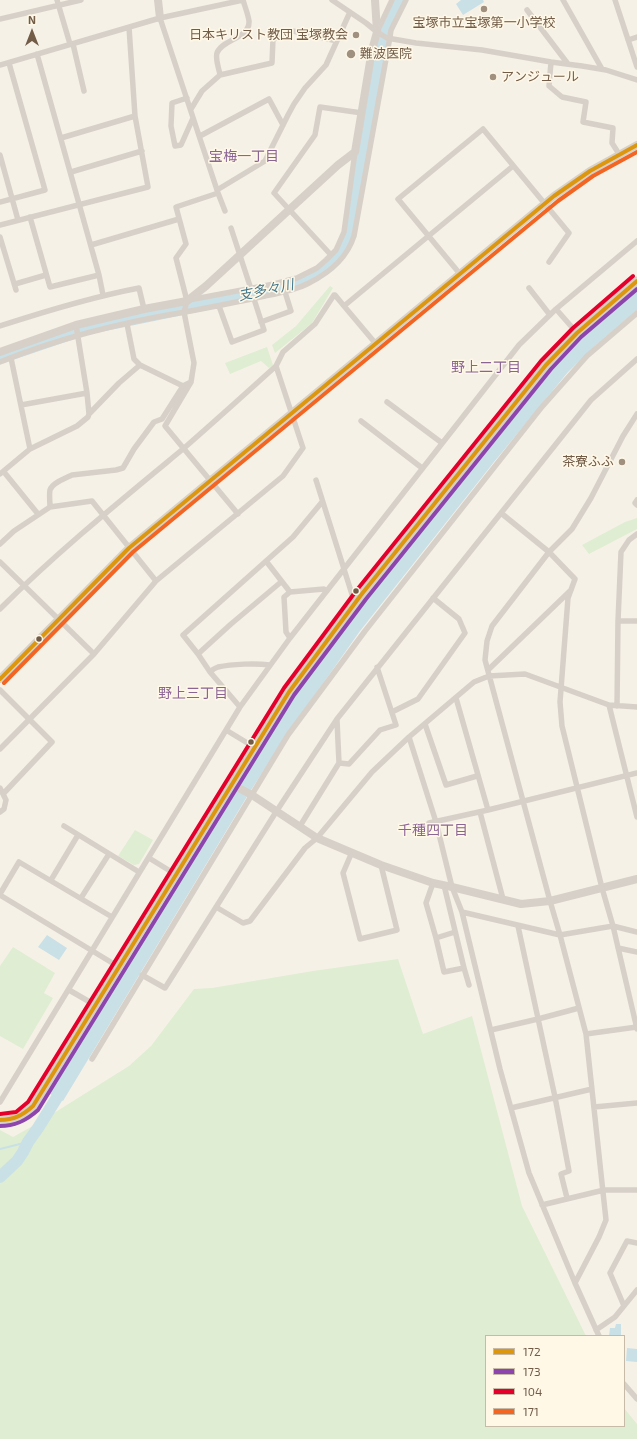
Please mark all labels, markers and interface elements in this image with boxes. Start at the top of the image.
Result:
marker: 宝塚市立宝塚第一小学校 [479,4,489,14]
north arrow [12,12,52,52]
text: N [28,13,36,26]
place label: 宝塚市立宝塚第一小学校 [413,15,555,31]
place label: 日本キリスト教団 宝塚教会 [189,27,348,43]
marker: 日本キリスト教団 宝塚教会 [351,30,361,40]
place label: 難波医院 [360,46,412,62]
marker: 難波医院 [345,48,357,60]
place label: アンジュール [501,69,579,85]
marker: アンジュール [488,72,498,82]
district label: 宝梅一丁目 [209,148,279,164]
water label: 支多々川 [237,276,295,304]
district label: 野上二丁目 [451,359,521,375]
place label: 茶寮ふふ [562,454,614,470]
marker: 茶寮ふふ [617,457,627,467]
unlabelled marker [351,586,361,596]
unlabelled marker [34,634,44,644]
district label: 野上三丁目 [158,685,228,701]
unlabelled marker [246,737,256,747]
district label: 千種四丁目 [398,822,468,838]
legend [485,1335,625,1427]
text: 172 [523,1344,541,1358]
text: 173 [523,1364,541,1378]
text: 104 [523,1384,542,1398]
text: 171 [523,1404,539,1418]

